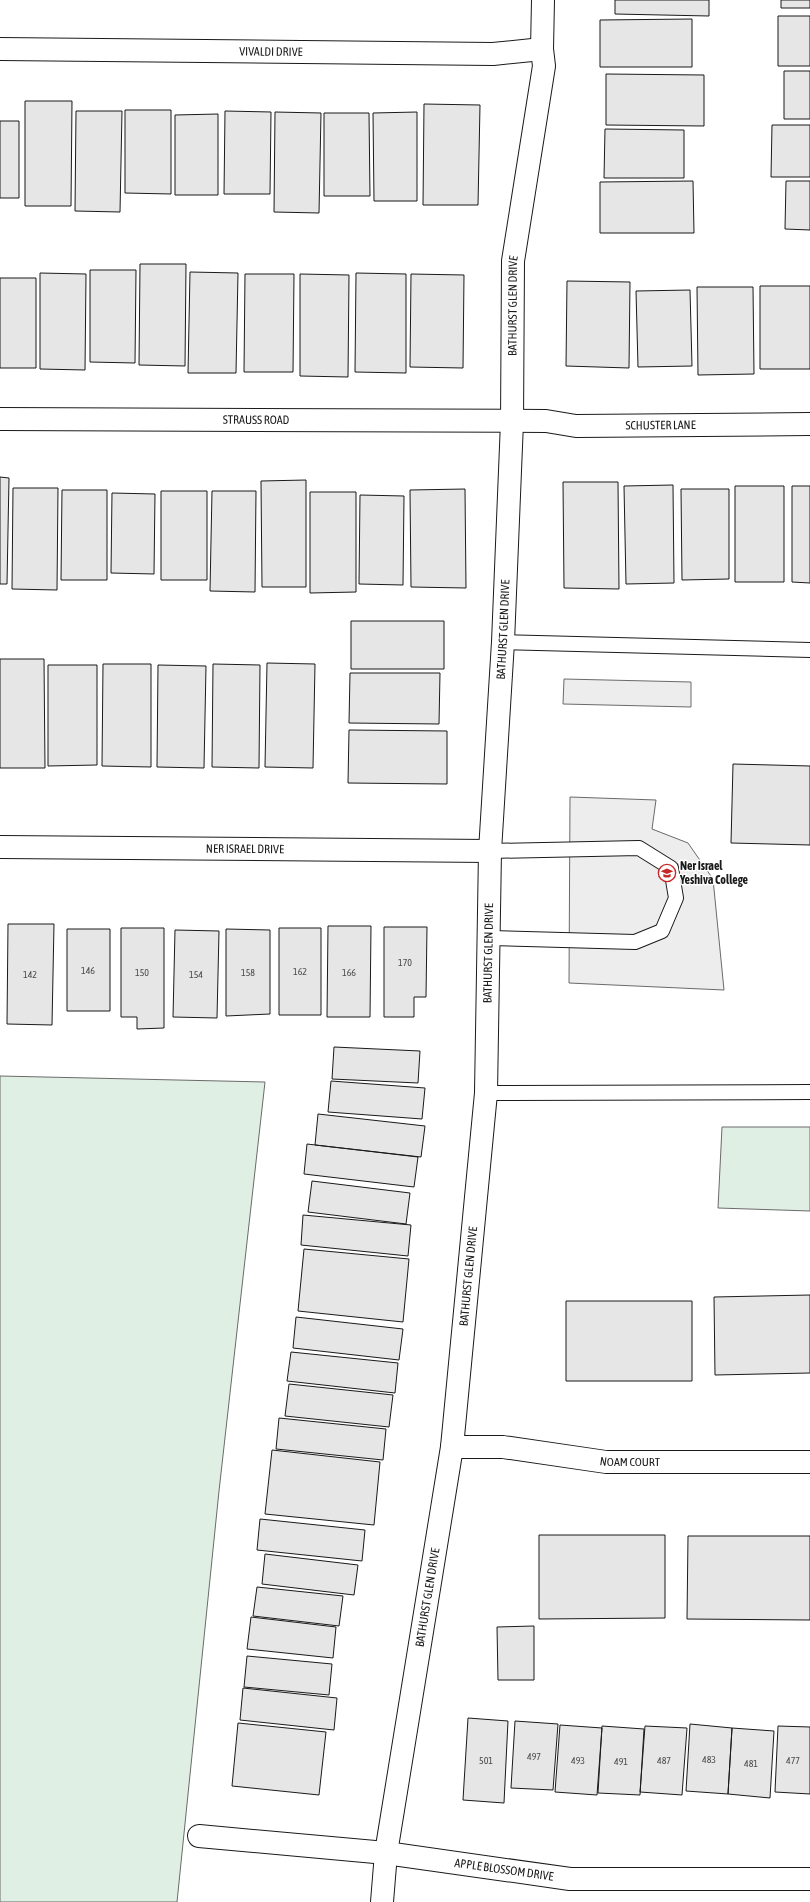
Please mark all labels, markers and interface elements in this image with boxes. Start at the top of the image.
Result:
street label: VIVALDI DRIVE [239,44,303,59]
street label: BATHURST GLEN DRIVE [505,255,521,356]
street label: STRAUSS ROAD [223,413,290,427]
street label: SCHUSTER LANE [625,418,696,433]
street label: BATHURST GLEN DRIVE [494,579,513,680]
street label: NER ISRAEL DRIVE [206,842,284,856]
place label: Ner Israel Yeshiva College [679,859,749,887]
school or university icon: Ner Israel Yeshiva College [657,863,677,883]
street label: BATHURST GLEN DRIVE [480,903,496,1003]
house number: 170 [398,957,412,968]
house number: 146 [81,965,95,976]
house number: 162 [293,966,307,977]
house number: 150 [135,967,149,978]
house number: 158 [241,967,255,978]
house number: 166 [342,967,356,978]
house number: 142 [23,969,37,980]
house number: 154 [189,969,203,980]
street label: BATHURST GLEN DRIVE [457,1226,480,1327]
street label: NOAM COURT [599,1454,661,1469]
street label: BATHURST GLEN DRIVE [413,1547,442,1648]
house number: 497 [527,1751,541,1762]
house number: 483 [702,1754,716,1765]
house number: 501 [479,1755,493,1766]
house number: 493 [571,1755,585,1766]
house number: 487 [657,1755,671,1766]
house number: 477 [786,1755,800,1766]
house number: 491 [614,1756,628,1767]
house number: 481 [744,1758,758,1769]
street label: APPLE BLOSSOM DRIVE [454,1856,554,1884]

